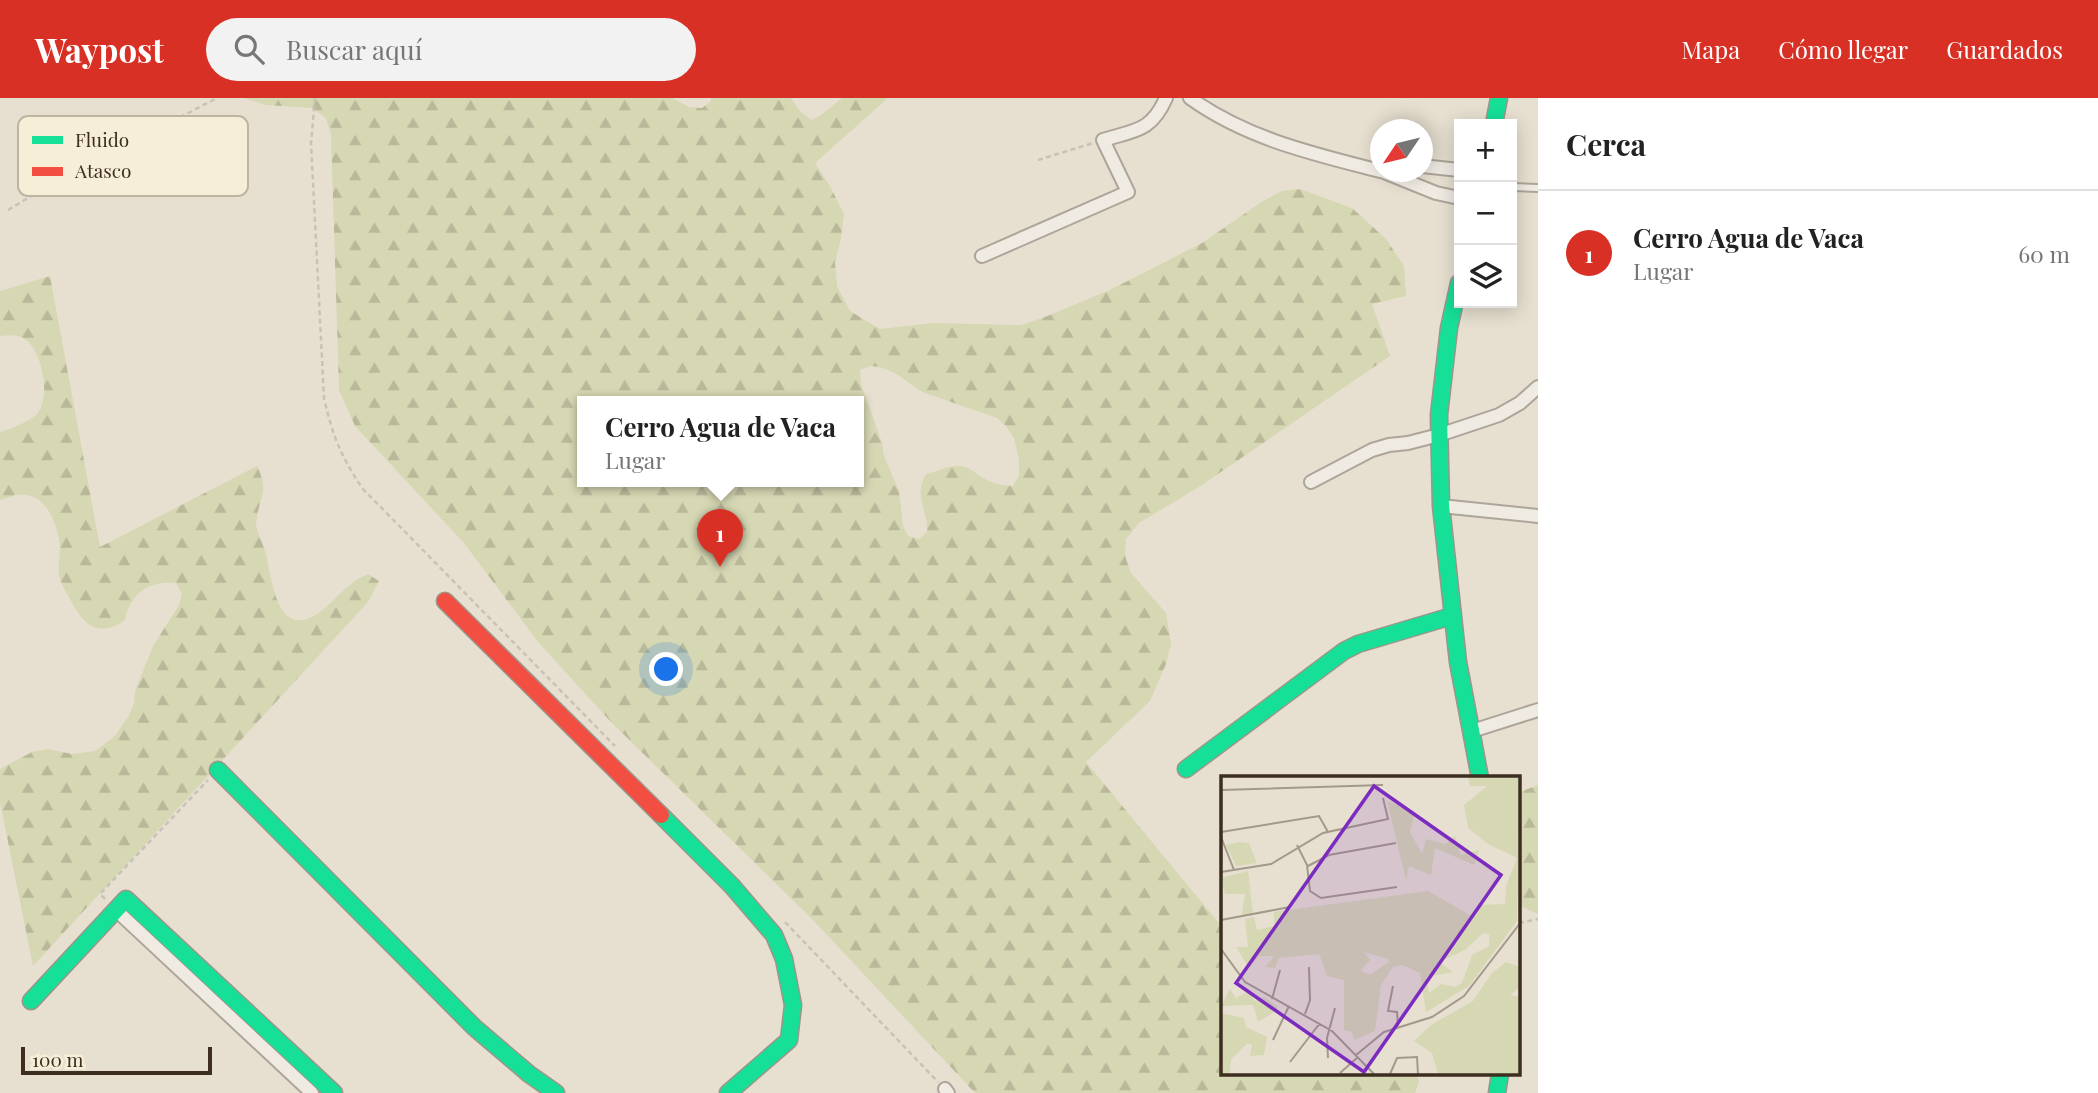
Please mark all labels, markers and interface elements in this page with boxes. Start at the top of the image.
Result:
search box [206,18,696,81]
text: Waypost [35,27,164,71]
icon: search [230,30,268,68]
text: Buscar aquí [286,32,422,67]
text: Mapa [1682,33,1740,65]
text: Cómo llegar [1778,33,1908,65]
text: Guardados [1946,33,2063,65]
legend [18,116,248,196]
north arrow [1370,119,1433,182]
map controls [1454,119,1517,308]
button: + [1454,119,1517,182]
text: Cerca [1566,124,1646,164]
text: Fluido [75,126,129,152]
text: Atasco [74,157,131,183]
button: − [1454,182,1517,245]
text: Cerro Agua de Vaca [1633,220,1864,255]
text: 1 [1585,238,1593,269]
text: 60 m [2018,238,2070,269]
button: layers [1454,245,1517,308]
text: Lugar [1633,255,1694,286]
popup [577,396,864,487]
text: Cerro Agua de Vaca [605,409,836,444]
text: Lugar [605,444,666,475]
pin: 1 [697,509,743,567]
your location [649,652,683,686]
inset map [1221,776,1520,1076]
scale bar [21,1044,212,1076]
text: 100 m [32,1046,83,1072]

